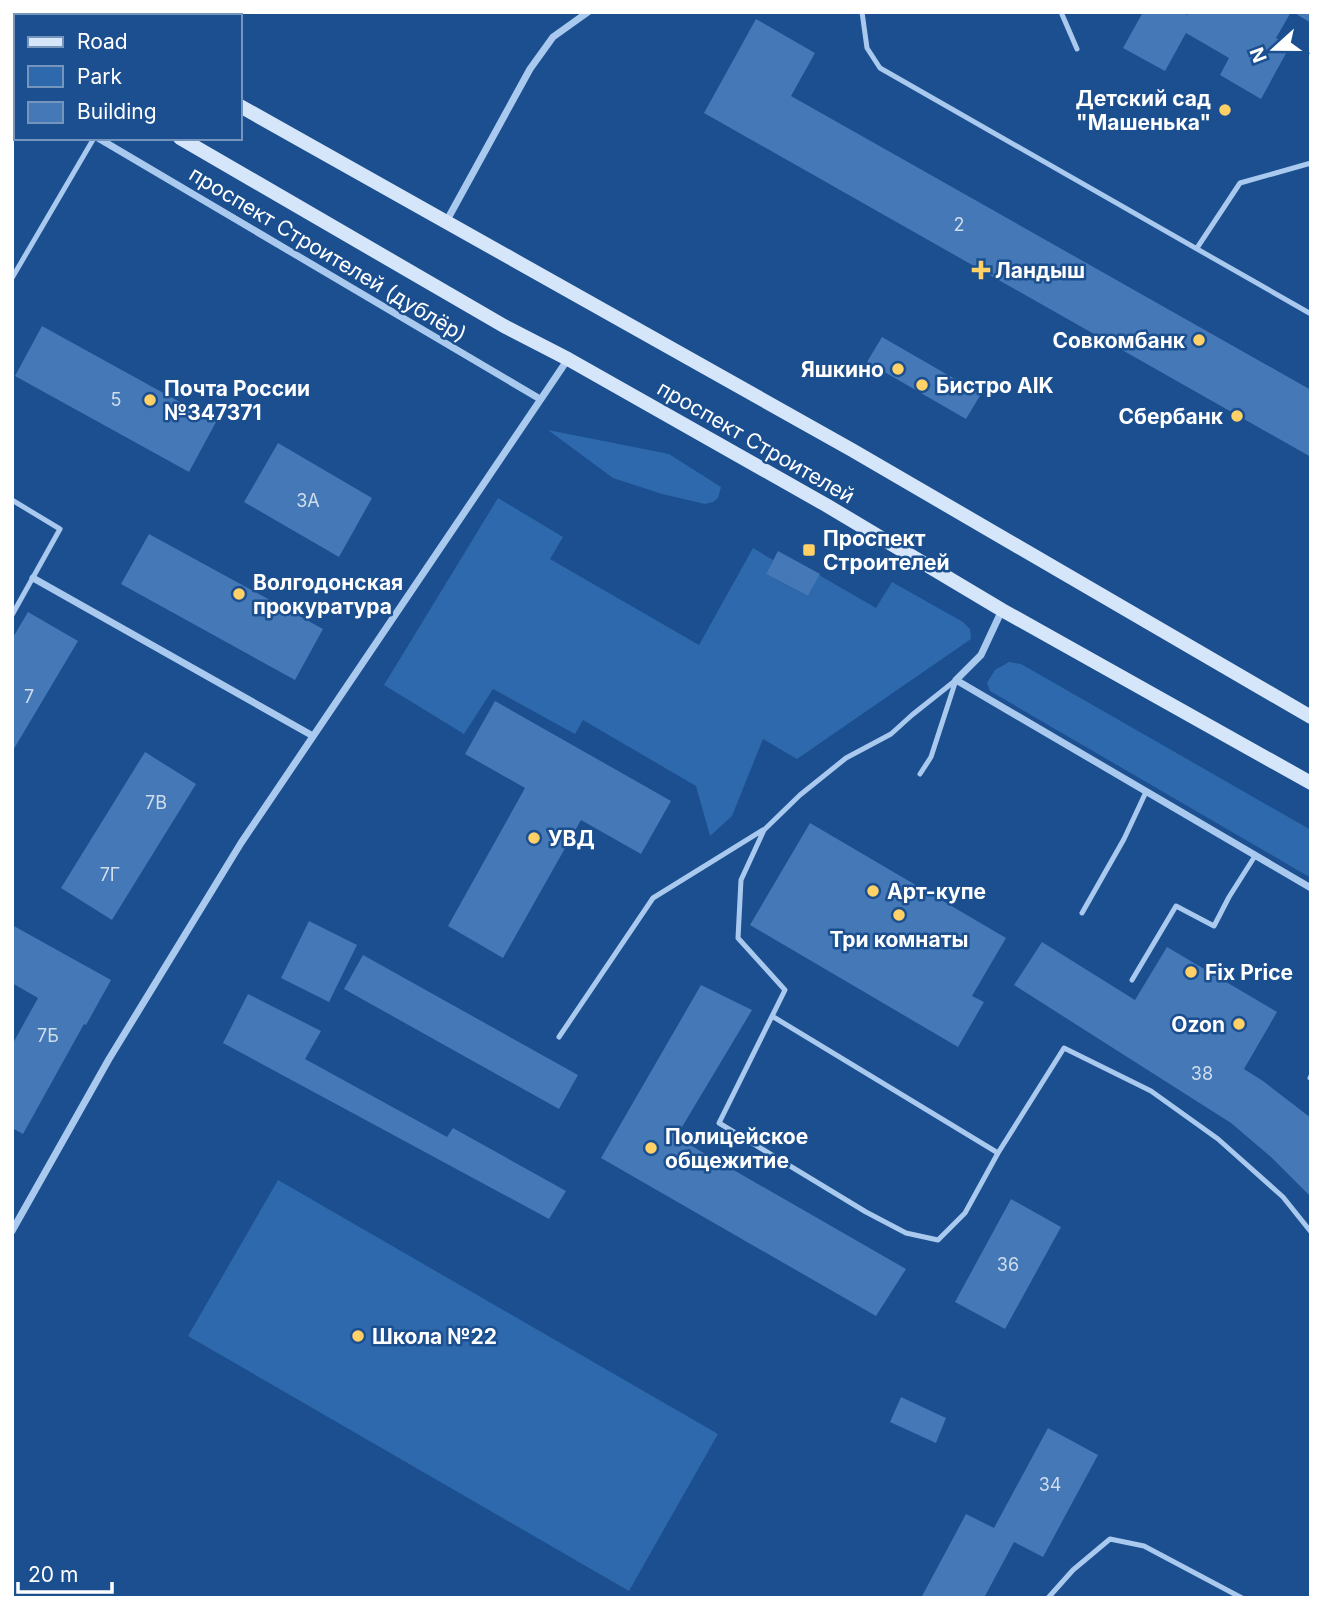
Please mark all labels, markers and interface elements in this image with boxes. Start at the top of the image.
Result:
legend [14,14,242,140]
north arrow [1239,14,1309,84]
text: Road [77,29,128,54]
text: N [1245,44,1272,66]
text: Park [77,64,122,89]
place label: Детский сад "Машенька" [1076,86,1211,135]
text: Building [77,99,157,124]
marker: Детский сад "Машенька" [1217,102,1233,118]
street label: проспект Строителей (дублёр) [185,161,471,347]
house number: 2 [954,214,964,235]
place label: Ландыш [995,258,1085,283]
marker: Ландыш [973,262,989,278]
place label: Совкомбанк [1052,328,1186,353]
marker: Совкомбанк [1191,332,1207,348]
place label: Яшкино [801,357,884,382]
marker: Яшкино [890,361,906,377]
place label: Бистро AIK [936,373,1054,398]
street label: проспект Строителей [653,375,859,509]
place label: Почта России №347371 [164,376,310,425]
marker: Бистро AIK [914,377,930,393]
house number: 5 [111,389,121,410]
marker: Почта России №347371 [142,392,158,408]
place label: Сбербанк [1119,404,1224,429]
marker: Сбербанк [1229,408,1245,424]
house number: 3А [296,490,320,511]
place label: Проспект Строителей [823,526,950,575]
marker: Проспект Строителей [801,542,817,558]
place label: Волгодонская прокуратура [253,570,403,619]
marker: Волгодонская прокуратура [231,586,247,602]
house number: 7 [24,686,34,707]
house number: 7В [145,792,167,813]
place label: УВД [548,826,595,851]
marker: УВД [526,830,542,846]
house number: 7Г [100,864,120,885]
place label: Арт-купе [887,879,986,904]
marker: Арт-купе [865,883,881,899]
marker: Три комнаты [891,907,907,923]
place label: Три комнаты [830,927,968,952]
place label: Fix Price [1205,960,1293,985]
marker: Fix Price [1183,964,1199,980]
place label: Ozon [1171,1012,1225,1037]
marker: Ozon [1231,1016,1247,1032]
house number: 7Б [37,1025,59,1046]
house number: 38 [1191,1063,1213,1084]
place label: Полицейское общежитие [665,1124,808,1173]
marker: Полицейское общежитие [643,1140,659,1156]
house number: 36 [997,1254,1019,1275]
place label: Школа №22 [372,1324,497,1349]
marker: Школа №22 [350,1328,366,1344]
house number: 34 [1039,1474,1061,1495]
scale bar [18,1550,112,1594]
text: 20 m [28,1562,78,1587]

